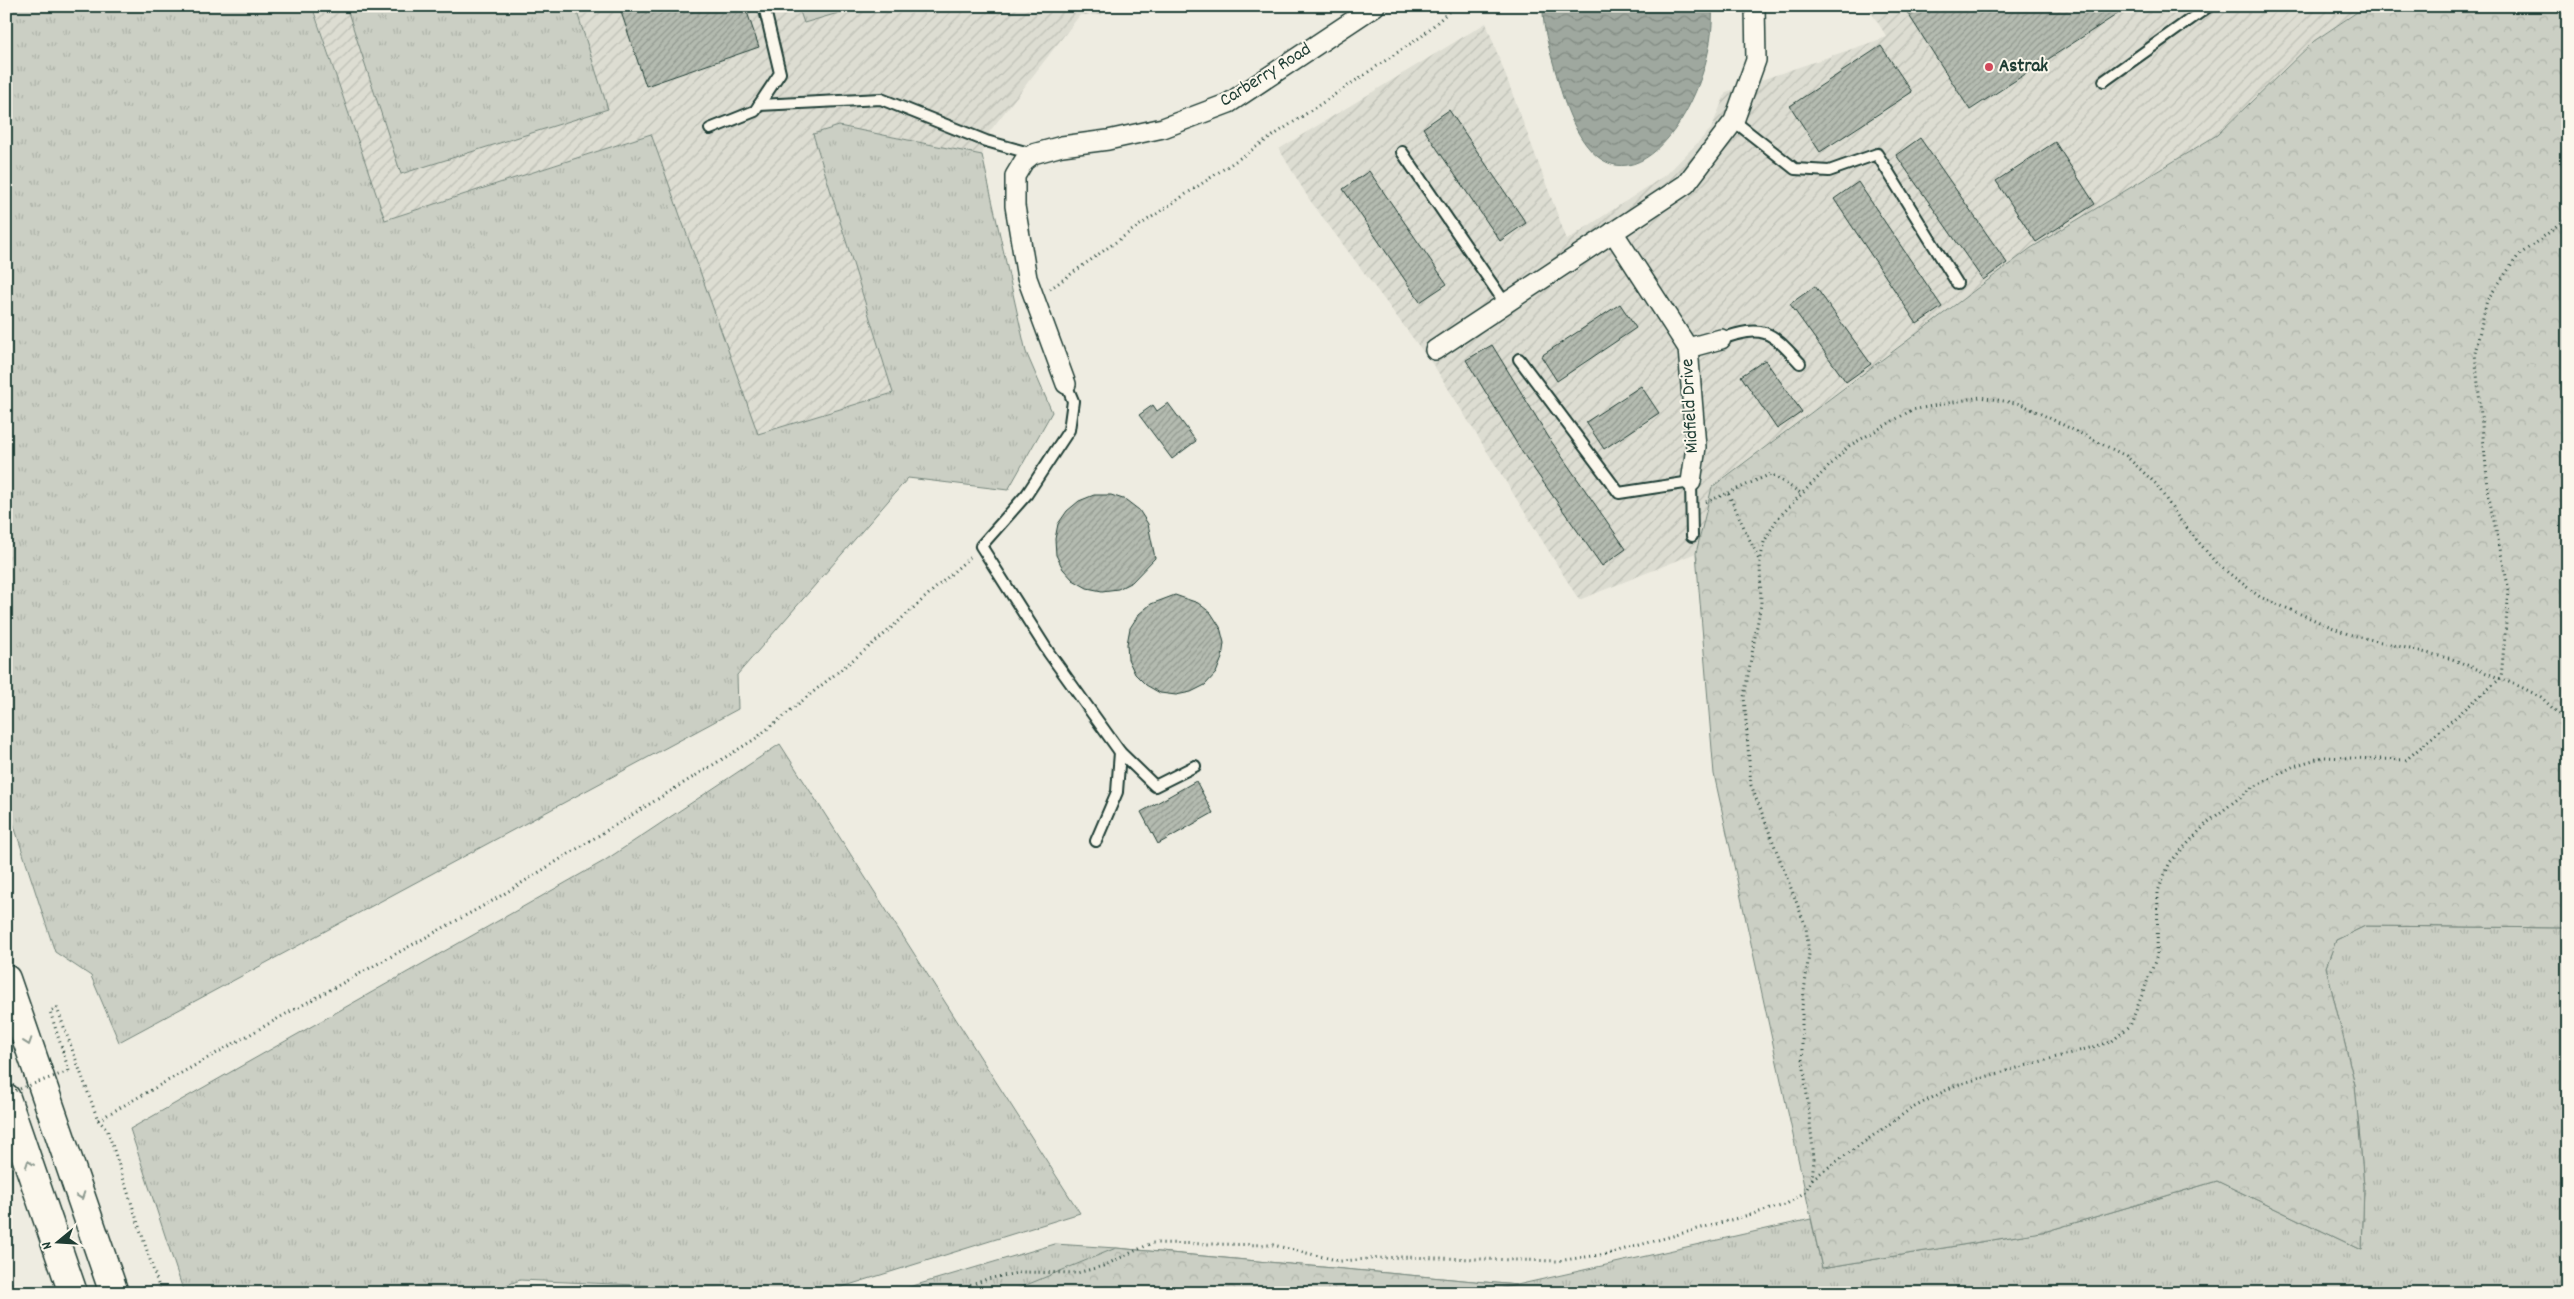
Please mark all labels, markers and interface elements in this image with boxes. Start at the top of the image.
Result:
street label: Carberry Road [1215,37,1317,115]
place label: Astrak [1999,54,2048,81]
marker: Astrak [1983,61,1995,73]
street label: Midfield Drive [1675,358,1707,454]
one-way arrow [22,1037,32,1046]
one-way arrow [25,1160,35,1169]
one-way arrow [75,1191,85,1199]
north arrow [32,1216,82,1266]
text: N [37,1239,58,1252]

